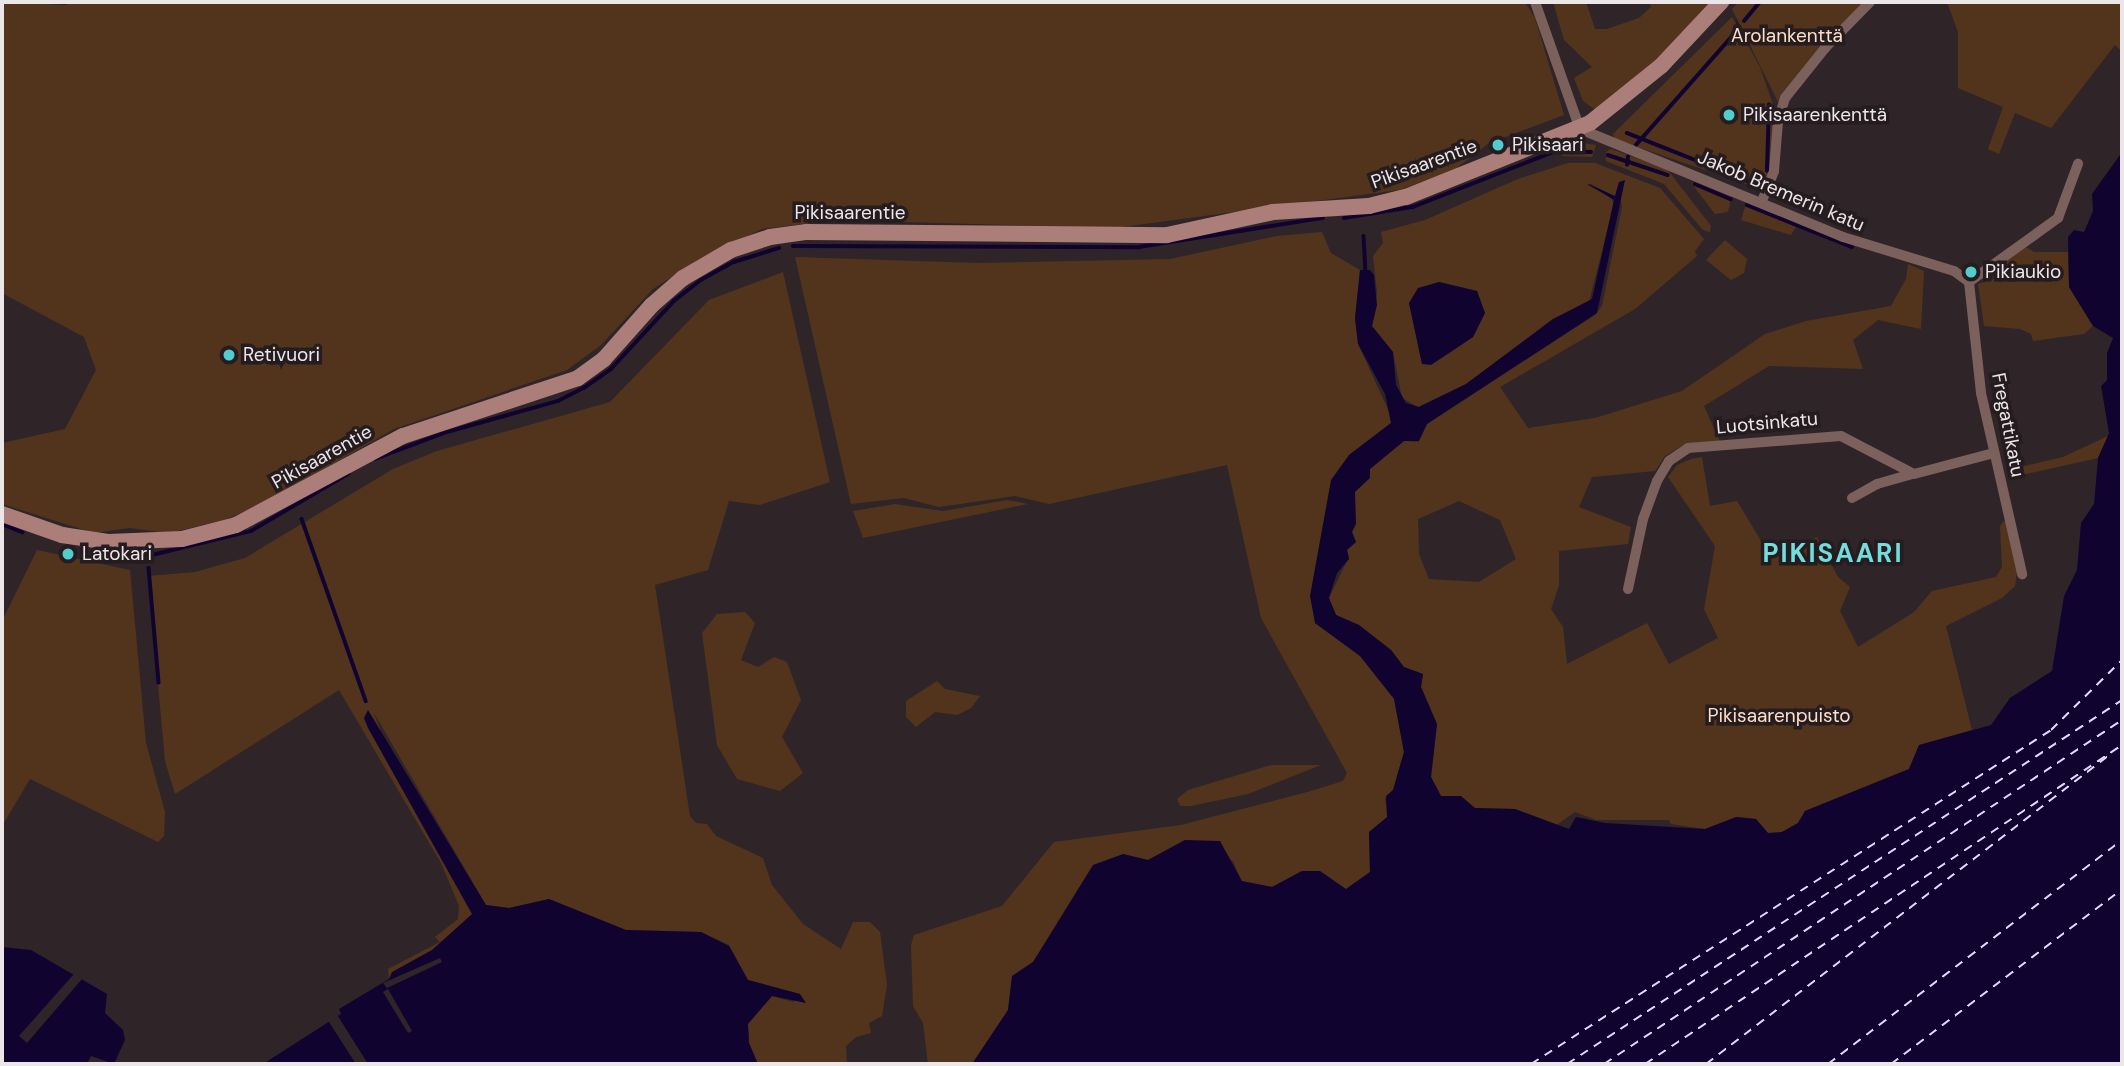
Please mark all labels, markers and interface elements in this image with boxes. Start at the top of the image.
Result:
park label: Arolankenttä [1731,25,1843,47]
place label: Pikisaarenkenttä [1743,104,1887,126]
marker: Pikisaarenkenttä [1721,107,1737,123]
street label: Pikisaarentie [1368,134,1480,194]
place label: Pikisaari [1512,134,1584,156]
marker: Pikisaari [1490,137,1506,153]
street label: Jakob Bremerin katu [1694,146,1868,236]
street label: Pikisaarentie [794,202,906,224]
place label: Pikiaukio [1985,261,2061,283]
marker: Pikiaukio [1963,264,1979,280]
place label: Retivuori [243,344,320,366]
marker: Retivuori [221,347,237,363]
street label: Fregattikatu [1987,371,2029,479]
street label: Luotsinkatu [1715,407,1819,439]
street label: Pikisaarentie [268,420,376,494]
district label: PIKISAARI [1764,538,1902,570]
place label: Latokari [82,543,152,565]
marker: Latokari [60,546,76,562]
park label: Pikisaarenpuisto [1707,705,1851,727]

